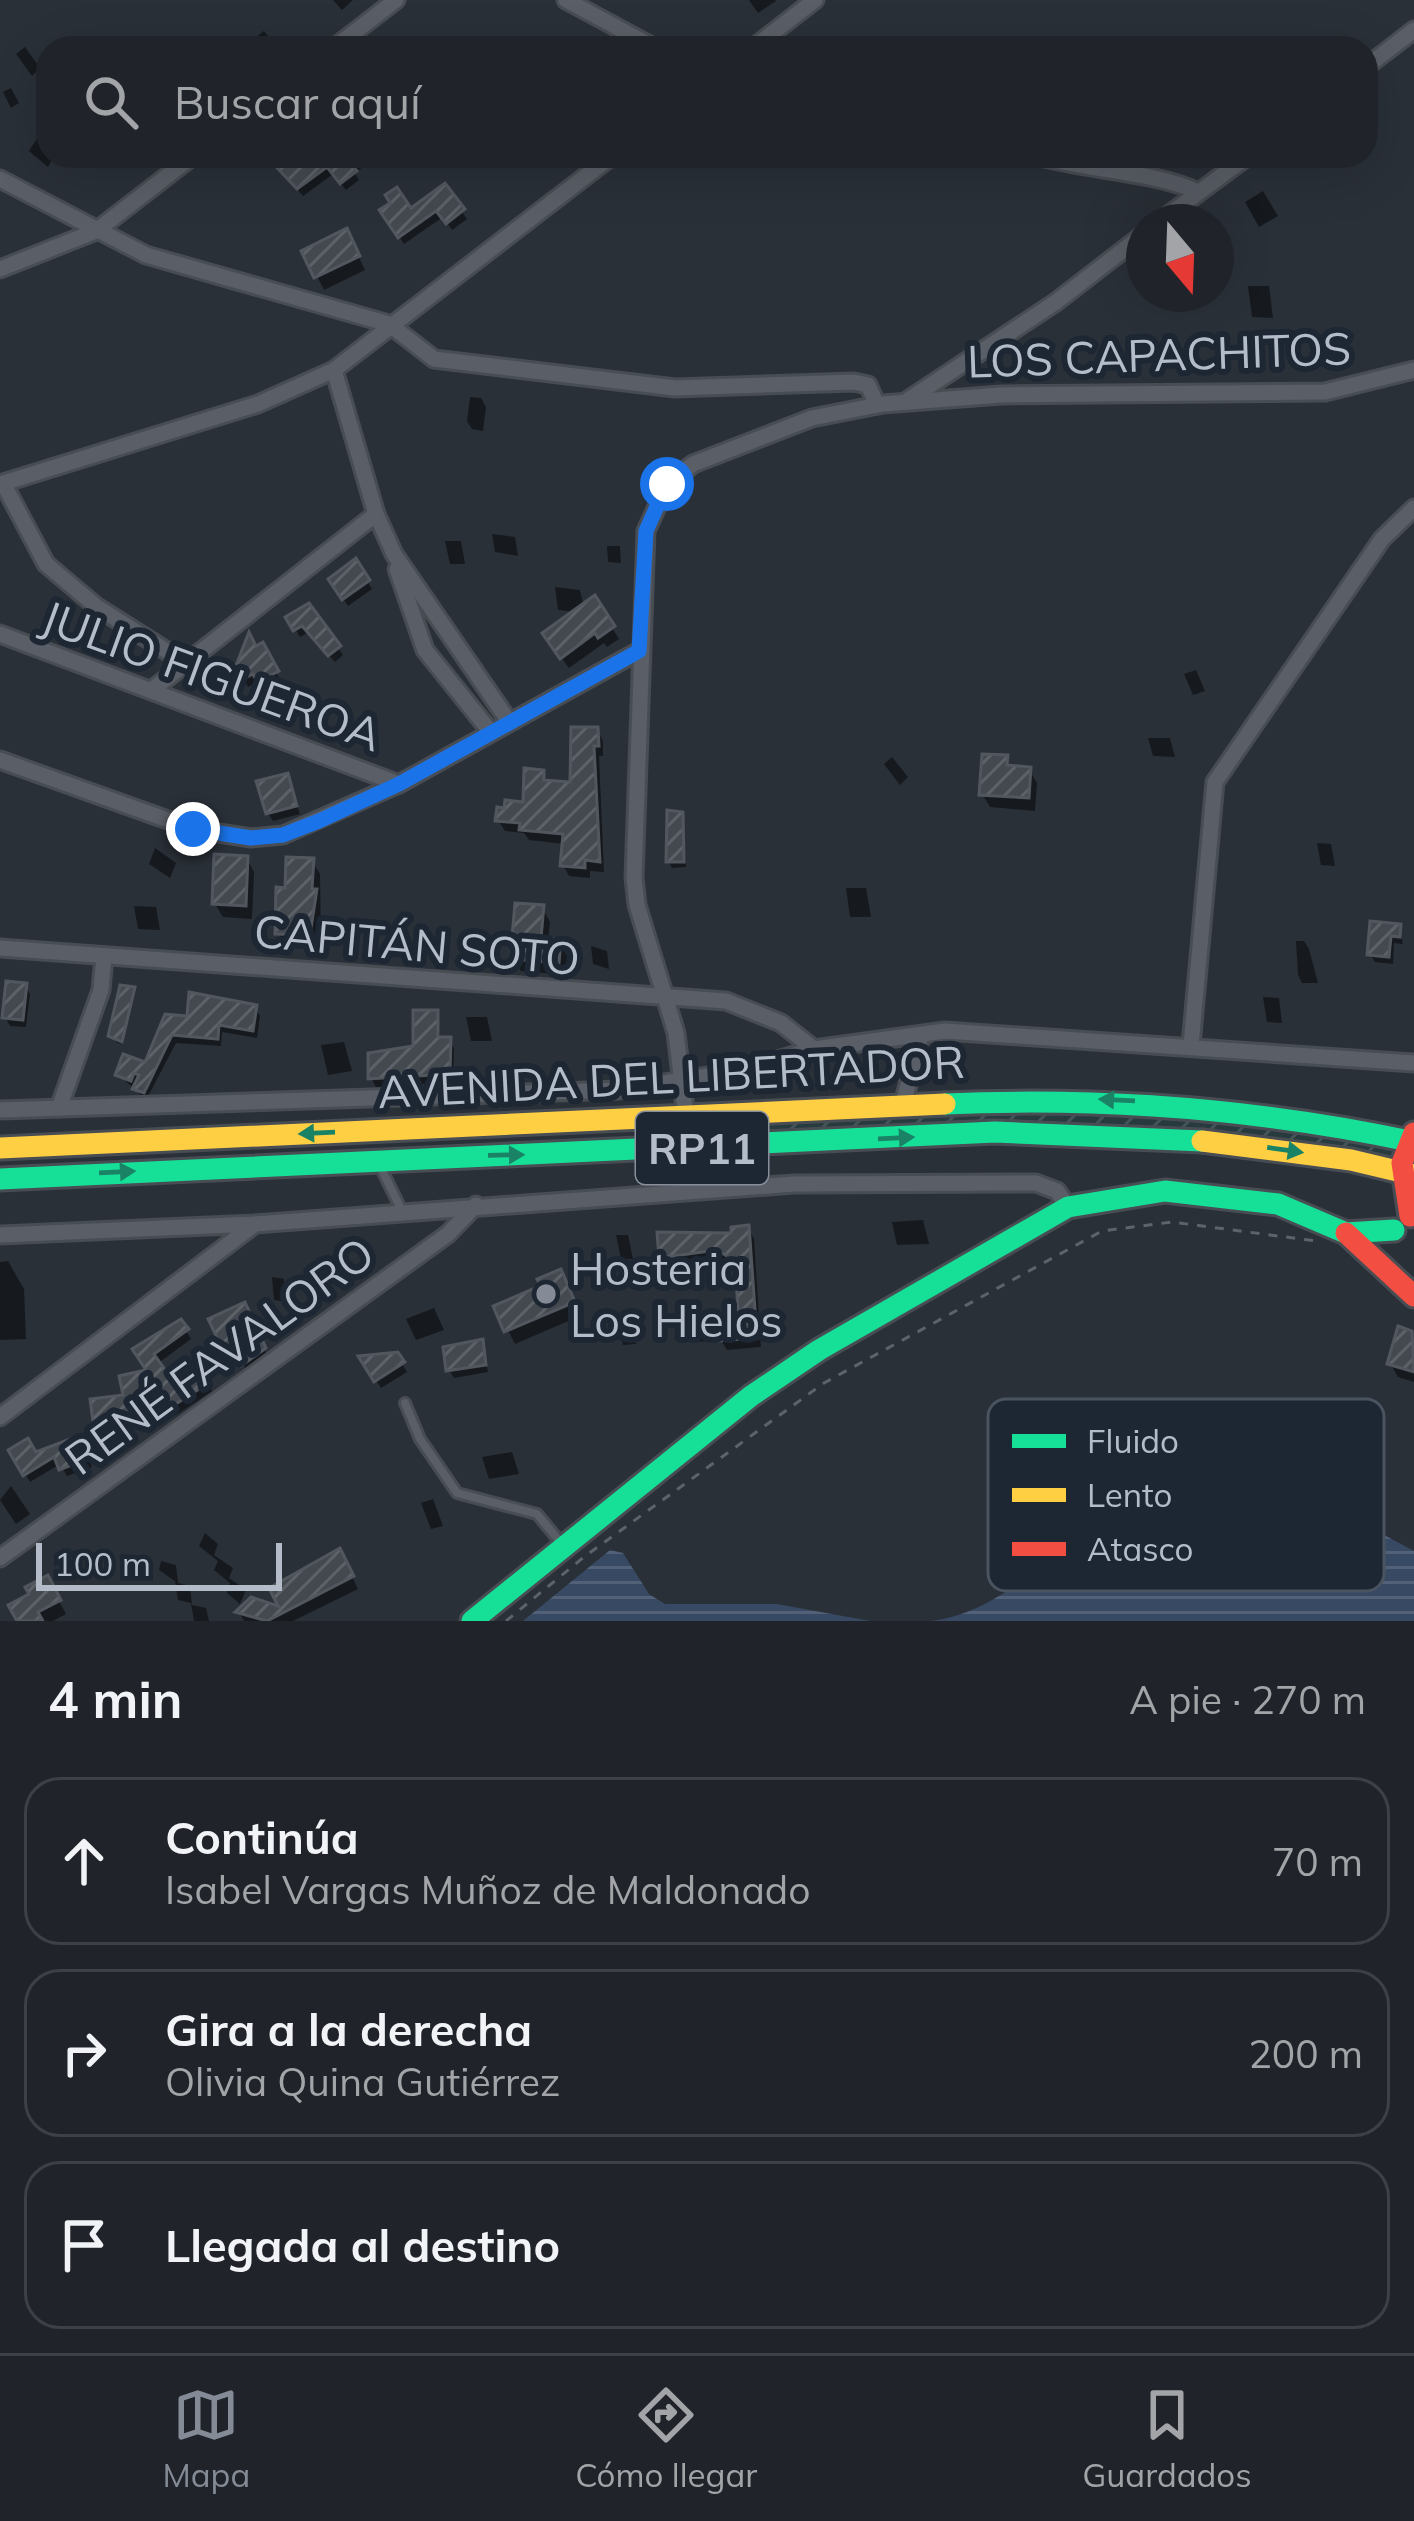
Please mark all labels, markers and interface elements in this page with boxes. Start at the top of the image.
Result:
search box [36,36,1378,168]
icon: search [78,69,144,135]
text: Buscar aquí [174,74,421,130]
north arrow [1126,204,1234,312]
street label: LOS CAPACHITOS [966,319,1352,389]
route start [640,457,694,511]
street label: JULIO FIGUEROA [34,588,390,762]
route end [166,802,220,856]
street label: CAPITÁN SOTO [252,902,582,986]
street label: AVENIDA DEL LIBERTADOR [376,1033,966,1119]
one-way arrow [1098,1091,1135,1110]
road number: RP11 [636,1112,768,1184]
one-way arrow [297,1124,335,1143]
one-way arrow [878,1128,915,1147]
one-way arrow [1267,1141,1304,1160]
one-way arrow [488,1145,526,1164]
one-way arrow [99,1162,137,1181]
street label: RENÉ FAVALORO [54,1224,384,1486]
place label: Hosteria Los Hielos [570,1240,782,1348]
marker: Hosteria Los Hielos [533,1281,559,1307]
legend [988,1399,1384,1591]
text: Fluido [1087,1420,1179,1461]
text: Lento [1087,1474,1172,1515]
text: Atasco [1087,1528,1193,1569]
scale bar [36,1537,282,1590]
text: 100 m [54,1543,151,1584]
text: 4 min [48,1667,183,1731]
text: A pie · 270 m [1129,1675,1366,1724]
text: Continúa [165,1809,359,1865]
icon: ahead [51,1828,117,1894]
text: 70 m [1272,1837,1363,1886]
text: Isabel Vargas Muñoz de Maldonado [165,1865,810,1914]
text: Gira a la derecha [165,2001,532,2057]
icon: right [51,2020,117,2086]
text: 200 m [1248,2029,1363,2078]
text: Olivia Quina Gutiérrez [165,2057,560,2106]
icon: arrive [51,2212,117,2278]
text: Llegada al destino [165,2217,560,2273]
tab: Mapa [162,2382,250,2495]
tab: Cómo llegar [575,2382,757,2495]
tab: Guardados [1082,2382,1252,2495]

